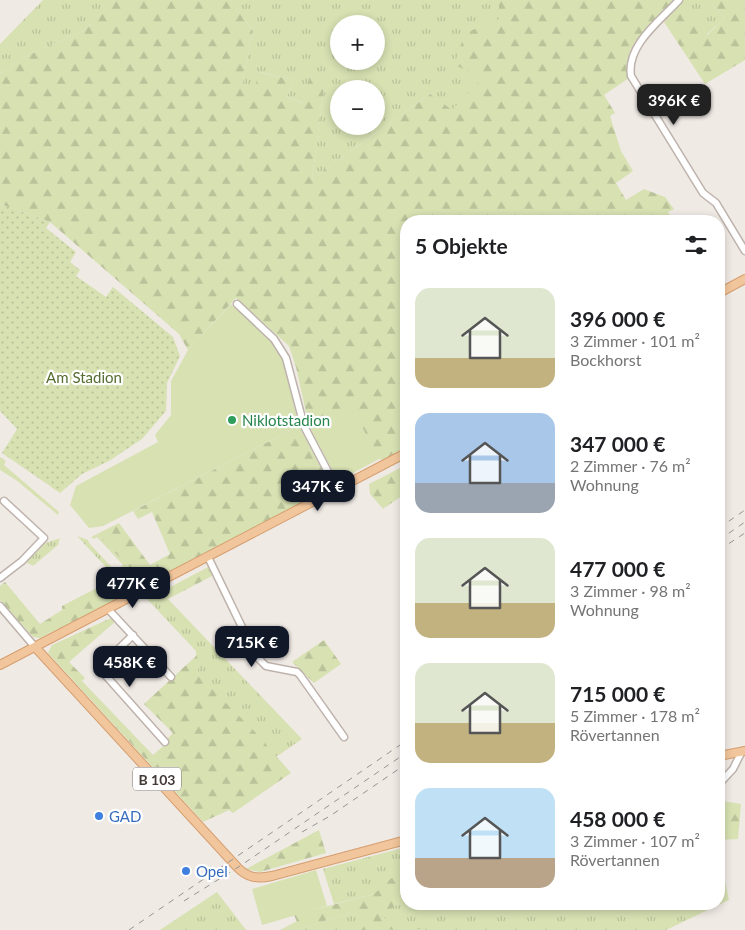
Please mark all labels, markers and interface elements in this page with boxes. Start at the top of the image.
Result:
map controls [330,15,385,135]
button: + [330,15,385,70]
button: − [330,80,385,135]
pin: 396K € [633,84,715,126]
text: 396K € [648,90,700,109]
icon: filters [682,231,710,259]
text: 5 Objekte [415,233,508,258]
text: 396 000 € [570,306,665,331]
icon: home [455,308,515,368]
text: 3 Zimmer · 101 m² [570,331,700,350]
text: Bockhorst [570,350,642,369]
park label: Am Stadion [46,368,122,386]
place label: Niklotstadion [242,411,330,429]
marker: Niklotstadion [226,414,238,426]
text: 347 000 € [570,431,665,456]
icon: home [455,433,515,493]
text: 2 Zimmer · 76 m² [570,456,691,475]
pin: 347K € [277,470,359,512]
text: Wohnung [570,475,639,494]
text: 347K € [292,476,344,495]
text: 477 000 € [570,556,665,581]
icon: home [455,558,515,618]
pin: 477K € [92,566,174,609]
text: 477K € [107,573,159,592]
text: 3 Zimmer · 98 m² [570,581,691,600]
text: Wohnung [570,600,639,619]
pin: 715K € [211,626,293,668]
text: 715K € [226,632,278,651]
pin: 458K € [89,646,171,688]
text: 458K € [104,652,156,671]
text: 715 000 € [570,681,665,706]
icon: home [455,683,515,743]
text: 5 Zimmer · 178 m² [570,706,700,725]
text: Rövertannen [570,725,660,744]
road number: B 103 [133,768,181,791]
text: 458 000 € [570,806,665,831]
place label: GAD [109,807,141,825]
icon: home [455,808,515,868]
marker: GAD [93,810,105,822]
text: 3 Zimmer · 107 m² [570,831,700,850]
text: Rövertannen [570,850,660,869]
place label: Opel [196,862,228,880]
marker: Opel [180,865,192,877]

